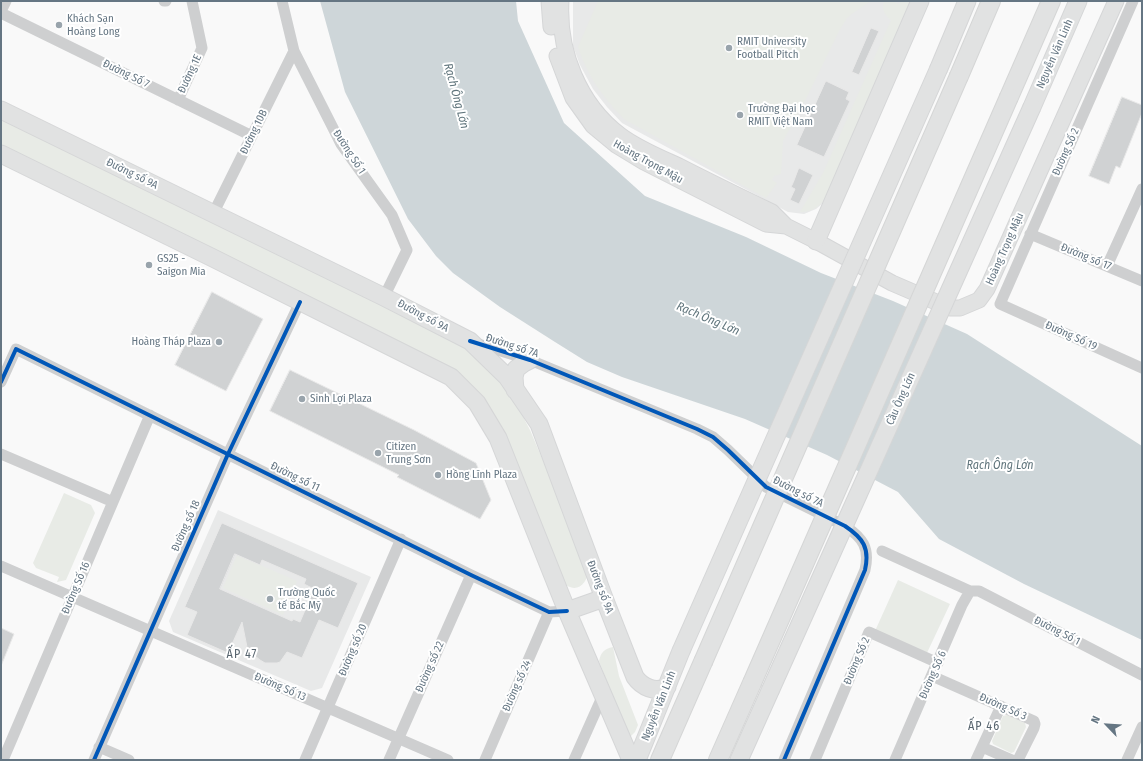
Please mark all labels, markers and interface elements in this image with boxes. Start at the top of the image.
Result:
place label: Khách Sạn Hoàng Long [67,12,120,38]
street label: Nguyễn Văn Linh [1034,17,1076,91]
marker: Khách Sạn Hoàng Long [54,20,64,30]
place label: RMIT University Football Pitch [737,35,806,61]
marker: RMIT University Football Pitch [724,43,734,53]
street label: Đường 1E [175,52,205,96]
street label: Đường Số 7 [101,57,151,91]
water label: Rạch Ông Lớn [440,62,472,130]
place label: Trường Đại học RMIT Việt Nam [748,102,815,128]
street label: Đường 10B [238,108,270,156]
marker: Trường Đại học RMIT Việt Nam [735,110,745,120]
street label: Đường Số 2 [1050,126,1082,178]
street label: Đường Số 1 [330,127,368,177]
street label: Hoàng Trọng Mậu [611,137,685,187]
street label: Đường số 9A [104,156,160,192]
street label: Hoàng Trọng Mậu [983,211,1027,287]
street label: Đường số 17 [1059,241,1113,273]
place label: GS25 - Saigon Mia [157,252,206,278]
marker: GS25 - Saigon Mia [144,260,154,270]
street label: Đường số 9A [395,297,451,335]
water label: Rạch Ông Lớn [674,299,742,339]
street label: Đường Số 19 [1043,319,1099,353]
street label: Đường số 7A [484,331,540,361]
place label: Hoàng Tháp Plaza [132,335,211,349]
marker: Hoàng Tháp Plaza [214,337,224,347]
street label: Cầu Ông Lớn [884,371,918,427]
place label: Sinh Lợi Plaza [310,392,372,406]
marker: Sinh Lợi Plaza [297,394,307,404]
place label: Citizen Trung Sơn [386,440,431,466]
marker: Citizen Trung Sơn [373,448,383,458]
street label: Đường số 11 [268,459,322,495]
water label: Rạch Ông Lớn [966,459,1034,473]
place label: Hồng Lĩnh Plaza [446,468,517,482]
marker: Hồng Lĩnh Plaza [433,470,443,480]
street label: Đường số 7A [771,474,825,510]
street label: Đường số 18 [169,498,203,554]
street label: Đường số 9A [584,559,616,615]
street label: Đường Số 16 [59,560,93,616]
place label: Trường Quốc tế Bắc Mỹ [278,586,335,612]
marker: Trường Quốc tế Bắc Mỹ [265,594,275,604]
street label: Đường Số 1 [1032,614,1082,648]
street label: Đường số 20 [336,622,370,678]
street label: Đường Số 2 [841,635,873,687]
street label: Đường số 22 [413,639,447,695]
district label: ẤP 47 [227,648,257,662]
street label: Đường Số 6 [917,649,949,701]
street label: Đường số 24 [500,658,534,714]
street label: Nguyễn Văn Linh [639,669,679,743]
street label: Đường Số 13 [252,670,308,704]
street label: Đường Số 3 [977,691,1029,723]
north arrow [1087,705,1127,745]
text: N [1088,714,1103,725]
district label: ẤP 46 [968,720,1000,734]

